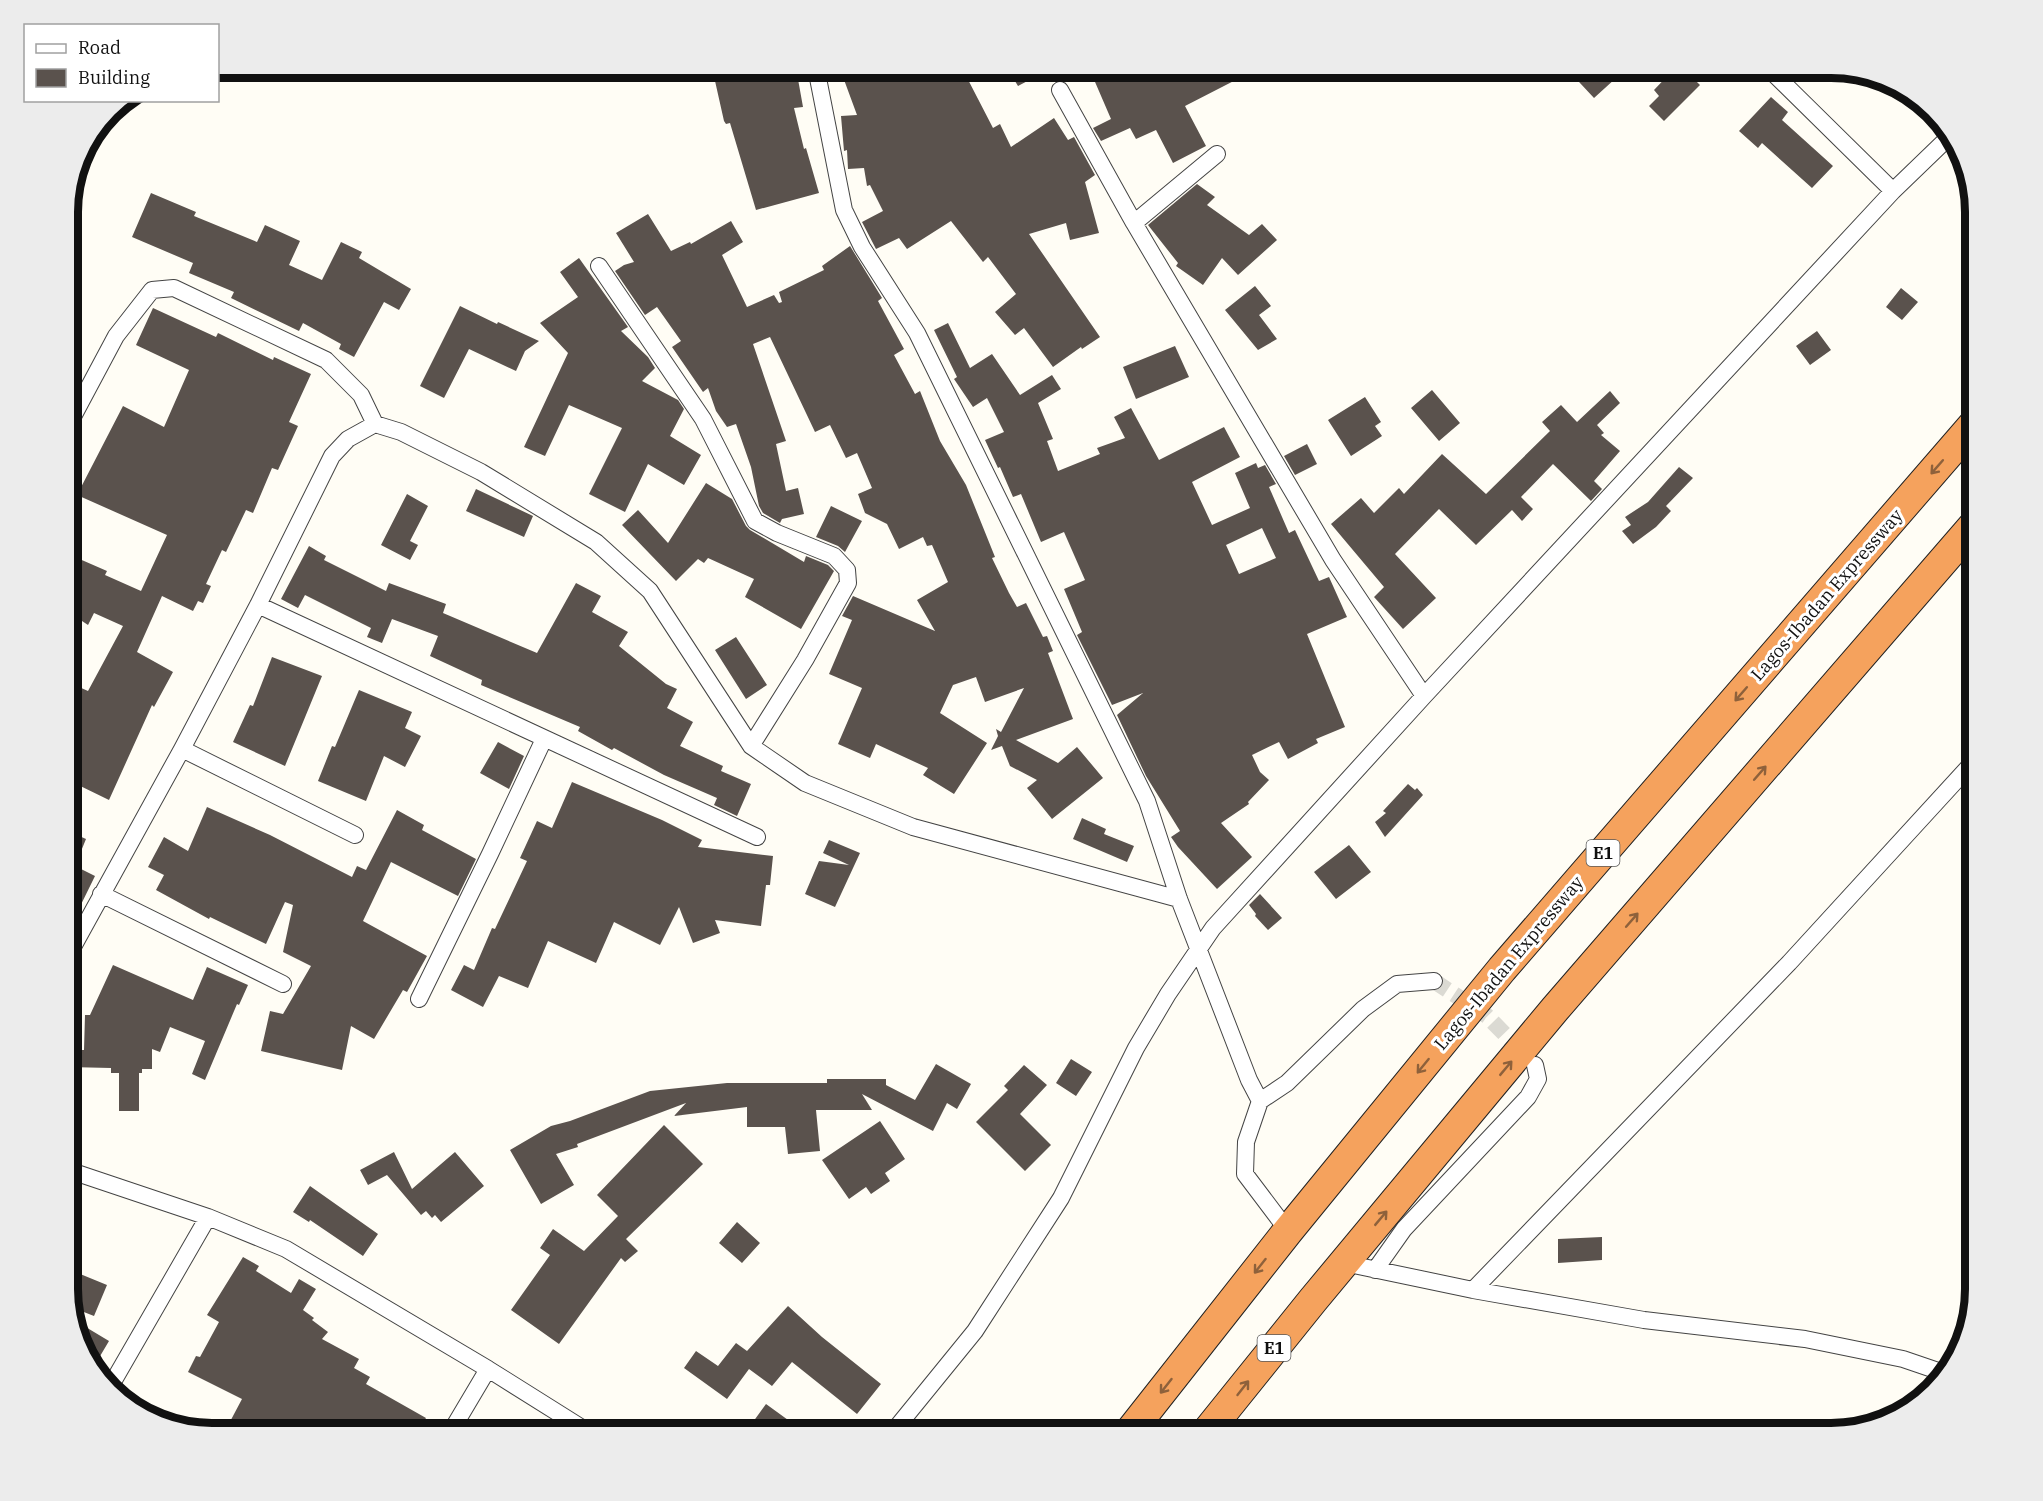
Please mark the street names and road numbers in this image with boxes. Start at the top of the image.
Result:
street label: Lagos-Ibadan Expressway [1746,504,1908,685]
road number: E1 [1586,840,1620,866]
street label: Lagos-Ibadan Expressway [1429,871,1588,1054]
road number: E1 [1258,1335,1290,1361]

